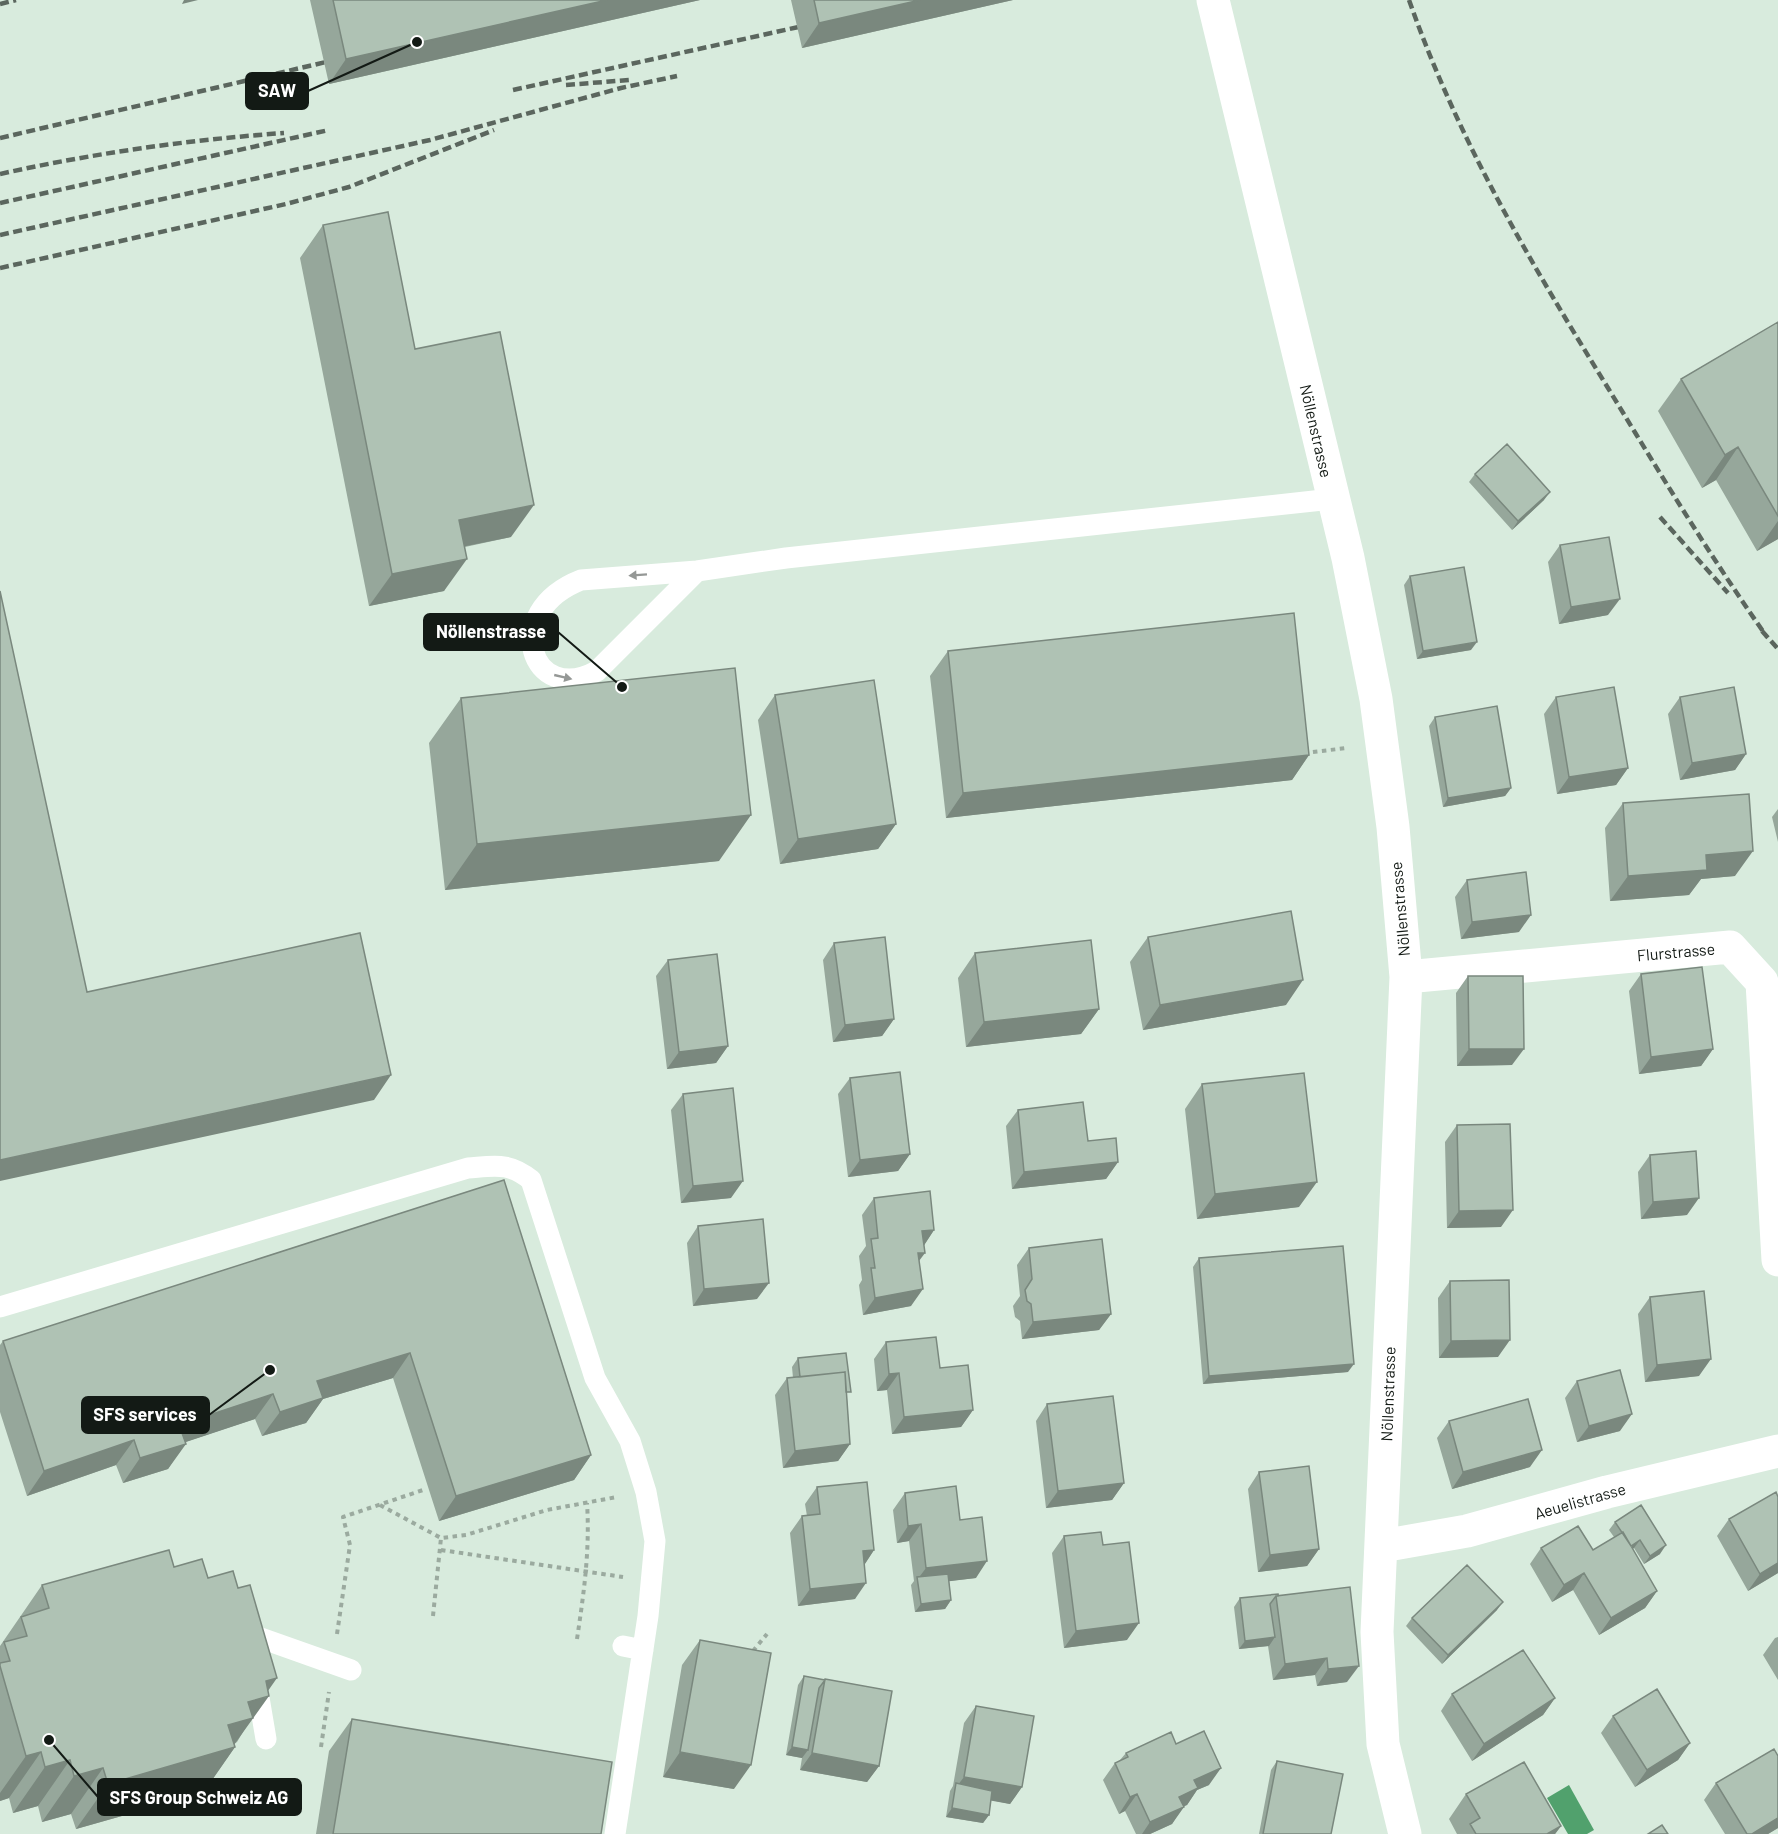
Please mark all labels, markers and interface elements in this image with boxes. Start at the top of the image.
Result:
callout: SAW [246,73,308,109]
text: SAW [258,79,296,101]
street label: Nöllenstrasse [1297,382,1336,479]
one-way arrow [629,570,648,579]
callout: Nöllenstrasse [424,614,558,650]
text: Nöllenstrasse [436,620,546,642]
one-way arrow [554,672,572,682]
street label: Nöllenstrasse [1386,861,1413,957]
street label: Flurstrasse [1636,939,1716,964]
street label: Nöllenstrasse [1376,1346,1399,1442]
callout: SFS services [82,1397,209,1433]
text: SFS services [93,1403,197,1425]
street label: Aeuelistrasse [1532,1478,1628,1523]
callout: SFS Group Schweiz AG [98,1779,301,1815]
text: SFS Group Schweiz AG [110,1786,288,1808]

